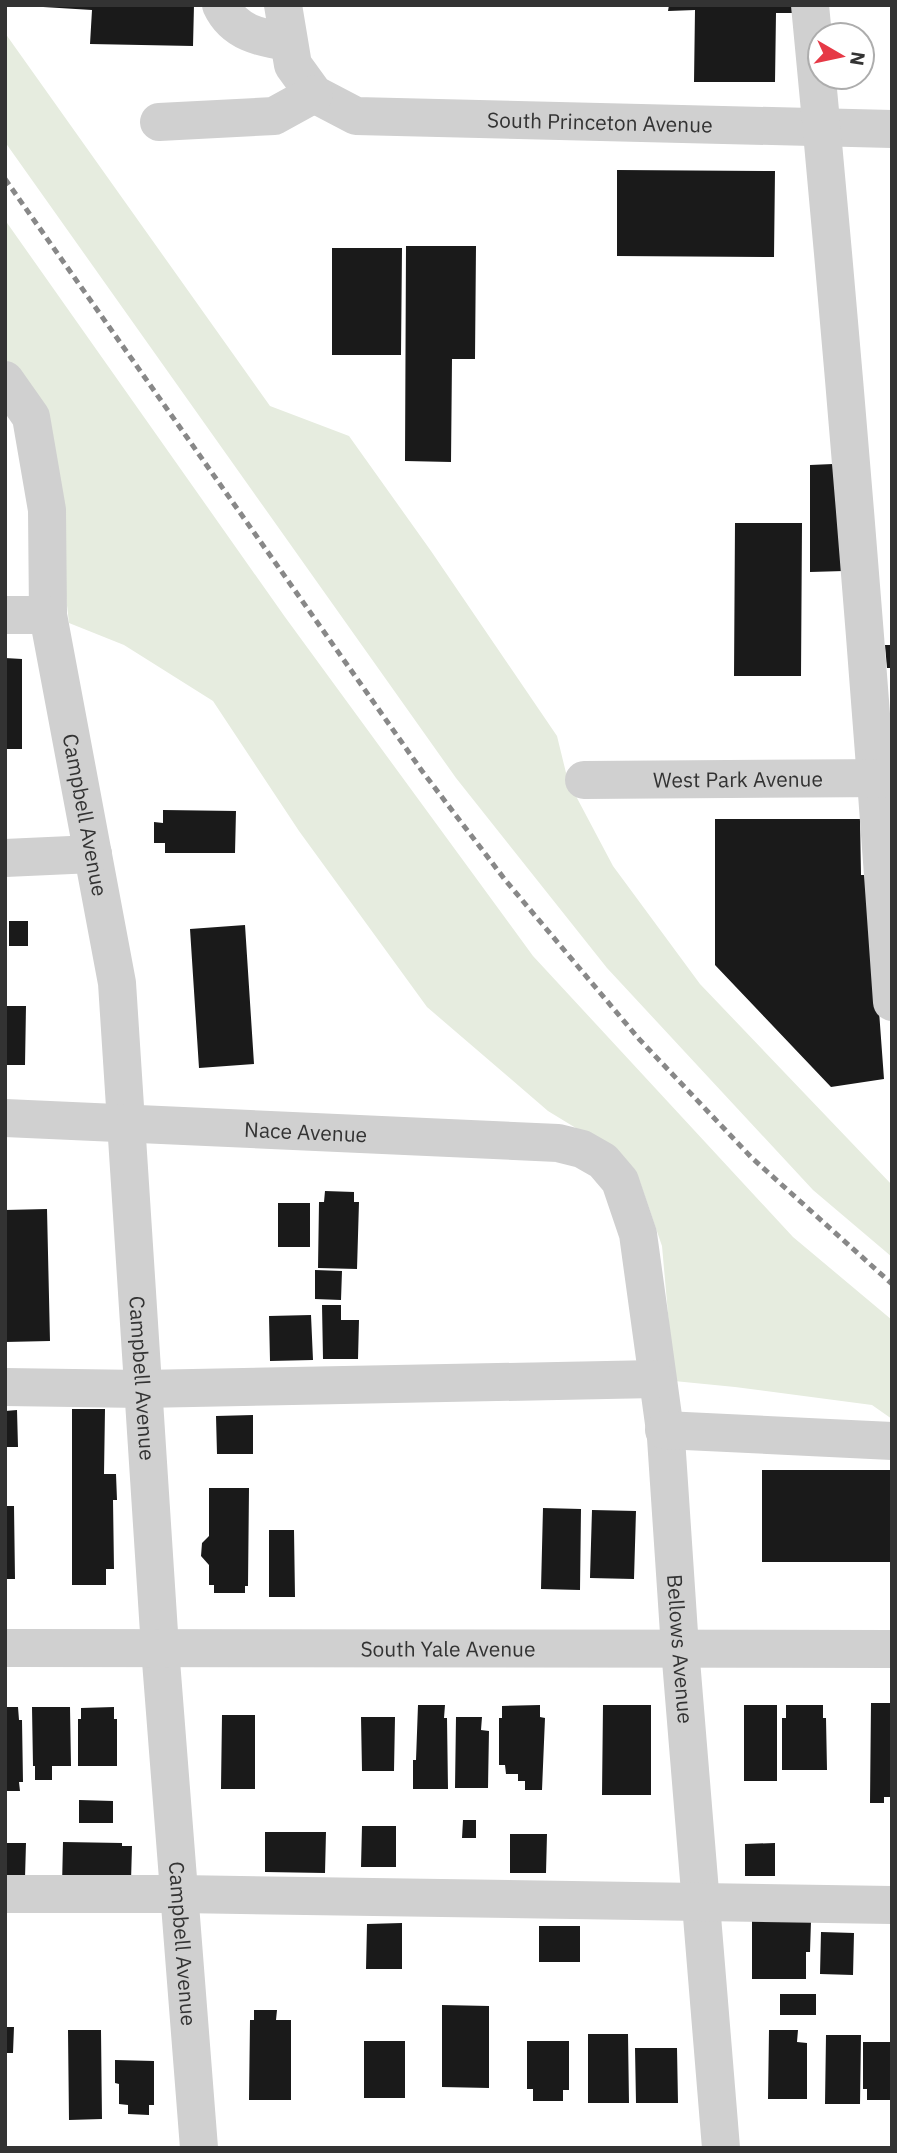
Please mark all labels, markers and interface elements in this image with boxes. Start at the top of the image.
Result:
north arrow [806,21,876,91]
text: N [845,50,871,67]
street label: South Princeton Avenue [487,105,713,139]
street label: Campbell Avenue [57,731,114,899]
street label: West Park Avenue [653,764,823,794]
street label: Nace Avenue [244,1115,368,1148]
street label: Campbell Avenue [123,1295,162,1461]
street label: Bellows Avenue [661,1573,700,1725]
street label: South Yale Avenue [360,1634,536,1663]
street label: Campbell Avenue [163,1860,203,2027]

